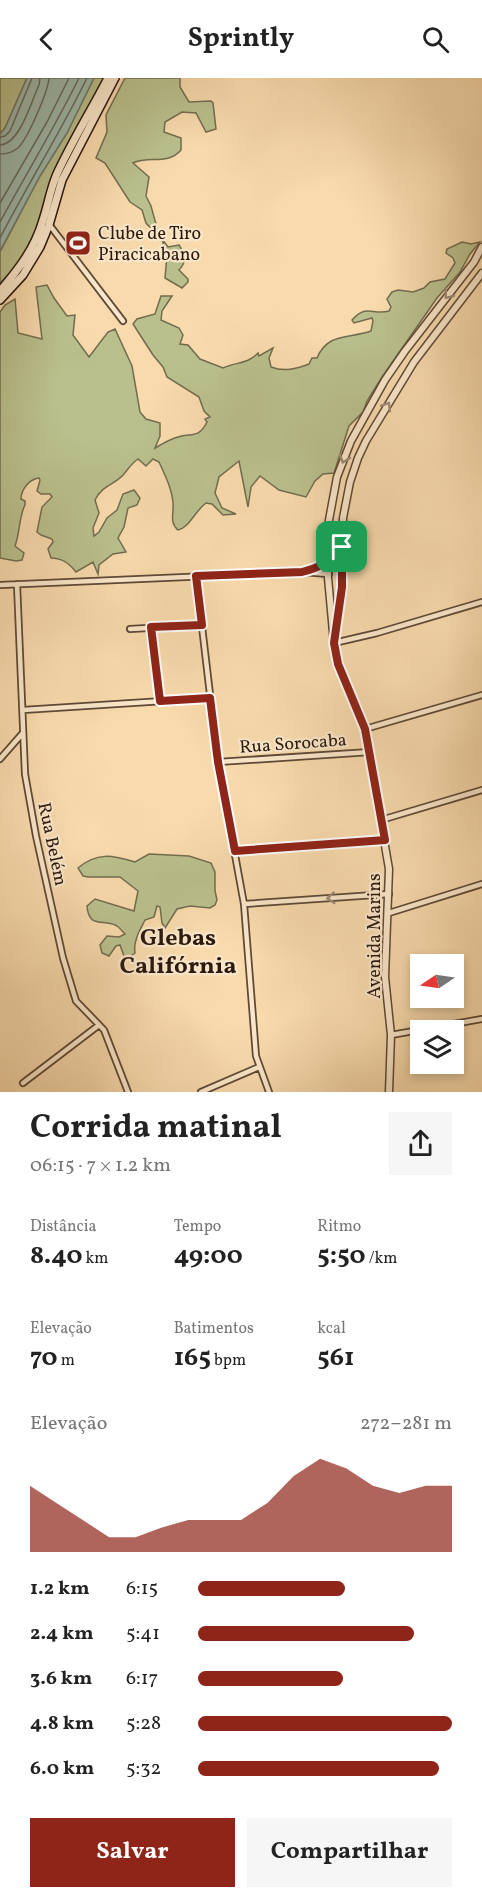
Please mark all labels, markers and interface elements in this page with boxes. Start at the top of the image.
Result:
text: Sprintly [188,20,294,58]
icon: back [30,23,63,56]
icon: search [419,23,452,56]
place label: Clube de Tiro Piracicabano [98,222,201,268]
sports icon: Clube de Tiro Piracicabano [63,228,93,258]
one-way arrow [445,288,456,299]
one-way arrow [380,402,392,412]
one-way arrow [338,453,351,463]
pin [316,521,367,572]
icon: arrive [325,530,358,563]
street label: Rua Sorocaba [239,728,348,761]
street label: Rua Belém [31,800,73,888]
street label: Avenida Marins [363,873,388,999]
one-way arrow [326,891,335,904]
district label: Glebas Califórnia [120,922,237,984]
north arrow [410,954,464,1008]
map controls [410,954,464,1074]
button: layers [410,1020,464,1074]
text: Corrida matinal [30,1106,282,1152]
button: share [389,1112,452,1175]
text: 06:15 · 7 × 1.2 km [30,1152,171,1180]
text: Distância [30,1216,96,1238]
text: Tempo [174,1216,221,1238]
text: Ritmo [317,1216,361,1238]
text: 8.40 [30,1238,82,1274]
text: 49:00 [174,1238,243,1274]
text: 5:50 [317,1238,366,1274]
text: km [82,1248,109,1270]
text: /km [366,1248,397,1270]
text: Elevação [30,1318,92,1340]
text: Batimentos [174,1318,254,1340]
text: kcal [317,1318,346,1340]
text: 70 [30,1340,58,1376]
text: 165 [174,1340,211,1376]
text: 561 [317,1340,355,1376]
text: m [58,1350,75,1372]
text: bpm [211,1350,246,1372]
text: Elevação [30,1410,107,1438]
text: 272–281 m [360,1410,452,1438]
text: 1.2 km [30,1575,90,1603]
text: 6:15 [126,1575,158,1603]
text: 2.4 km [30,1620,94,1648]
text: 5:41 [126,1620,160,1648]
text: 3.6 km [30,1665,92,1693]
text: 6:17 [126,1665,158,1693]
text: 4.8 km [30,1710,94,1738]
text: 5:28 [126,1710,161,1738]
text: 6.0 km [30,1755,94,1783]
text: 5:32 [126,1755,161,1783]
button: Salvar [30,1818,235,1887]
button: Compartilhar [247,1818,452,1887]

